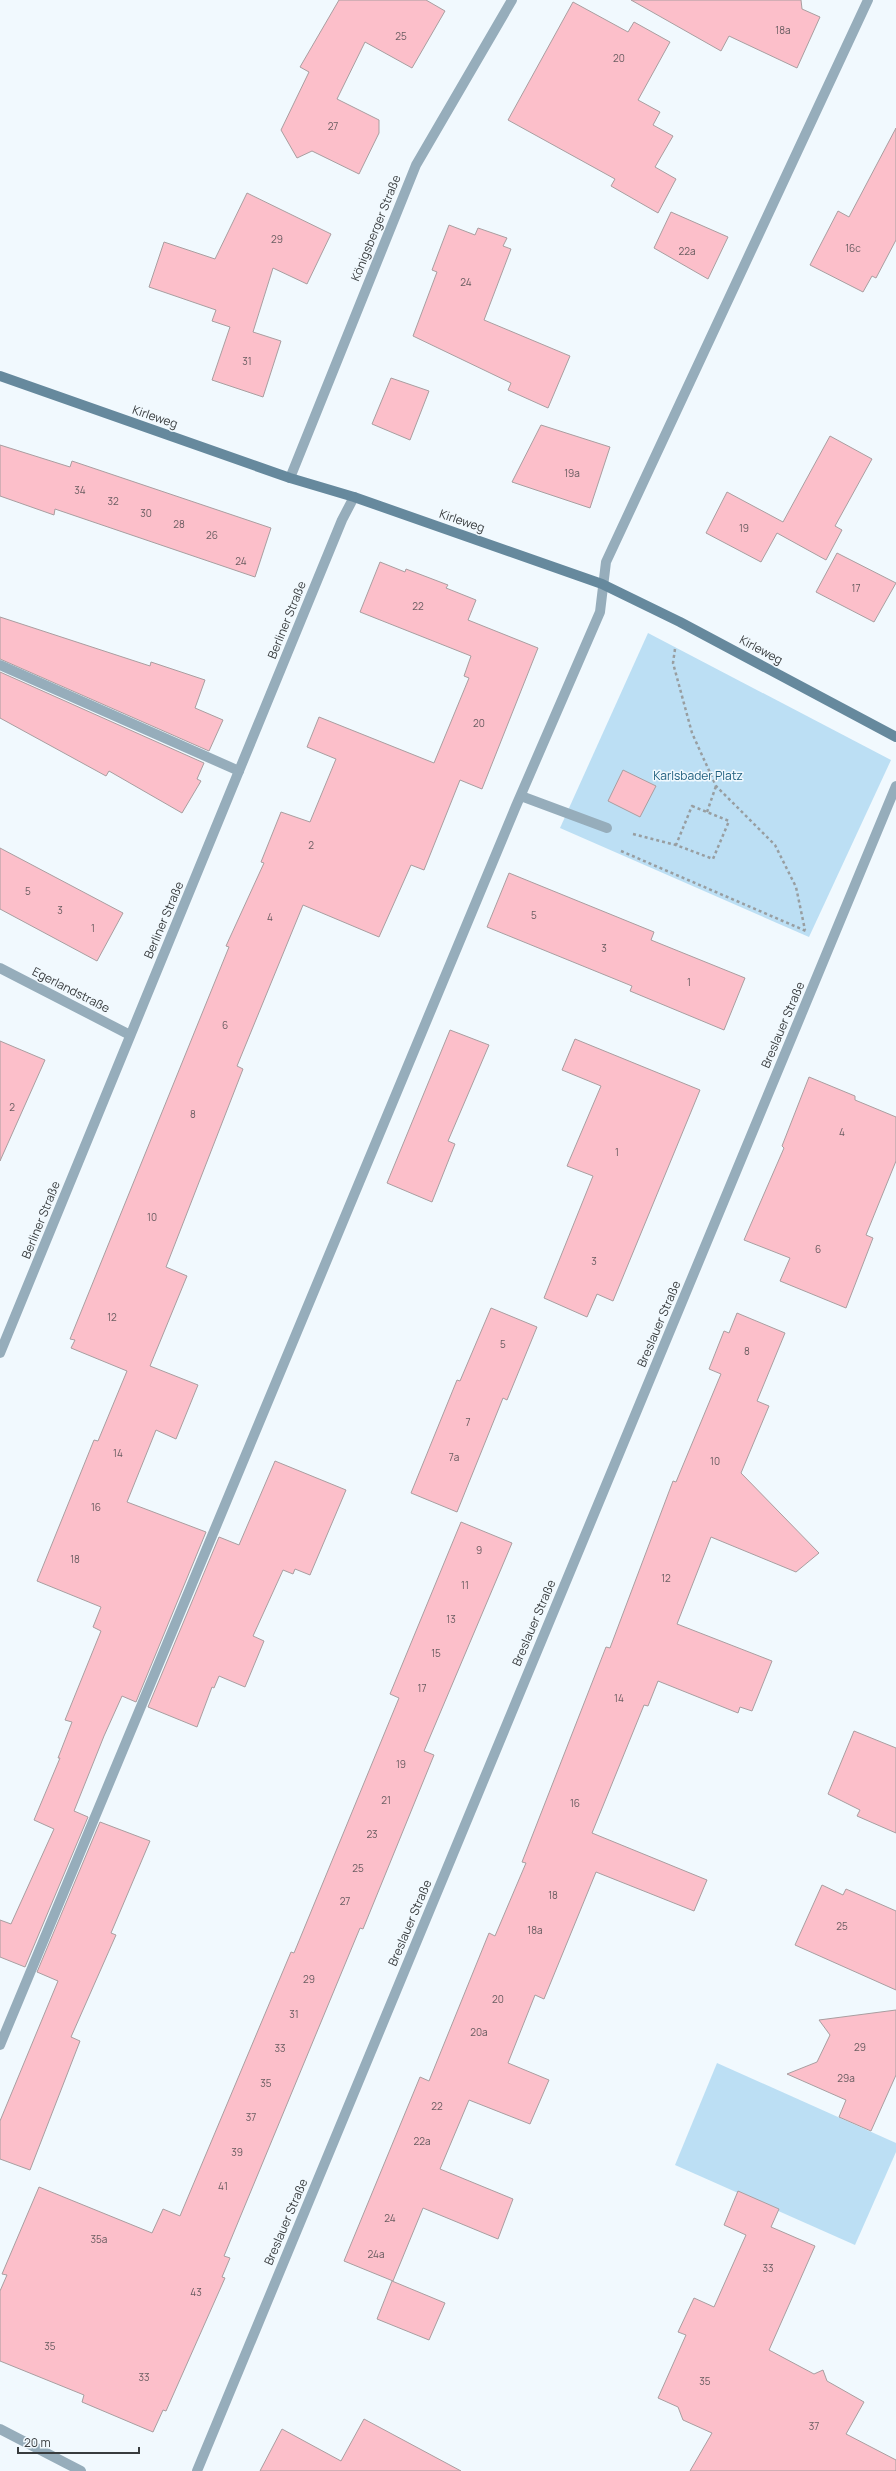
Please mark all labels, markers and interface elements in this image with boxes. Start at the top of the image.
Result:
house number: 18a [775,23,791,37]
house number: 25 [395,29,407,43]
house number: 20 [613,51,625,65]
house number: 27 [328,119,338,133]
street label: Königsberger Straße [346,172,405,284]
house number: 29 [271,232,283,246]
house number: 16c [845,241,861,255]
house number: 22a [679,244,695,258]
house number: 24 [460,275,472,289]
house number: 31 [242,354,252,368]
street label: Kirleweg [130,401,180,432]
house number: 19a [564,466,580,480]
house number: 34 [74,483,86,497]
house number: 32 [107,494,119,508]
street label: Kirleweg [437,505,487,536]
house number: 30 [140,506,152,520]
house number: 28 [173,517,185,531]
house number: 19 [739,521,749,535]
house number: 26 [206,528,218,542]
house number: 24 [235,554,247,568]
street label: Berliner Straße [263,578,310,661]
house number: 17 [852,581,860,595]
house number: 22 [412,599,424,613]
street label: Kirleweg [737,631,786,668]
house number: 20 [473,716,485,730]
park label: Karlsbader Platz [653,767,743,784]
house number: 2 [308,838,314,852]
street label: Berliner Straße [140,879,187,961]
house number: 5 [25,884,31,898]
house number: 3 [57,903,63,917]
house number: 5 [531,908,537,922]
house number: 4 [267,910,273,924]
house number: 1 [91,921,95,935]
house number: 3 [601,941,607,955]
street label: Egerlandstraße [29,963,113,1016]
house number: 1 [687,975,691,989]
street label: Breslauer Straße [757,979,808,1071]
house number: 6 [222,1018,228,1032]
house number: 2 [9,1100,15,1114]
house number: 8 [190,1107,196,1121]
house number: 4 [839,1125,845,1139]
house number: 1 [615,1145,619,1159]
street label: Berliner Straße [17,1178,64,1261]
house number: 10 [147,1210,157,1224]
house number: 6 [815,1242,821,1256]
house number: 3 [591,1254,597,1268]
street label: Breslauer Straße [633,1278,684,1370]
house number: 12 [107,1310,117,1324]
house number: 5 [500,1337,506,1351]
house number: 8 [744,1344,750,1358]
house number: 7 [465,1415,471,1429]
house number: 14 [113,1446,123,1460]
house number: 7a [449,1450,459,1464]
house number: 10 [710,1454,720,1468]
house number: 16 [91,1500,101,1514]
house number: 9 [476,1543,482,1557]
house number: 18 [70,1552,80,1566]
house number: 12 [661,1571,671,1585]
street label: Breslauer Straße [508,1577,559,1669]
house number: 11 [461,1578,469,1592]
house number: 13 [446,1612,456,1626]
house number: 15 [431,1646,441,1660]
house number: 17 [418,1681,426,1695]
house number: 14 [614,1691,624,1705]
house number: 19 [396,1757,406,1771]
house number: 21 [381,1793,391,1807]
house number: 16 [570,1796,580,1810]
house number: 23 [366,1827,378,1841]
house number: 25 [352,1861,364,1875]
street label: Breslauer Straße [384,1877,435,1969]
house number: 18 [548,1888,558,1902]
house number: 27 [340,1894,350,1908]
house number: 25 [836,1919,848,1933]
house number: 18a [527,1923,543,1937]
house number: 29 [303,1972,315,1986]
house number: 20 [492,1992,504,2006]
house number: 31 [289,2007,299,2021]
house number: 20a [470,2025,488,2039]
house number: 29 [854,2040,866,2054]
house number: 33 [274,2041,286,2055]
house number: 29a [837,2071,855,2085]
house number: 35 [260,2076,272,2090]
house number: 22 [431,2099,443,2113]
house number: 37 [246,2110,256,2124]
house number: 22a [414,2134,430,2148]
house number: 39 [231,2145,243,2159]
street label: Breslauer Straße [260,2176,311,2268]
house number: 41 [218,2179,228,2193]
house number: 24 [384,2211,396,2225]
house number: 35a [91,2232,107,2246]
house number: 24a [368,2247,384,2261]
house number: 33 [762,2261,774,2275]
house number: 43 [190,2285,202,2299]
house number: 35 [44,2339,56,2353]
house number: 33 [138,2370,150,2384]
house number: 35 [699,2374,711,2388]
house number: 37 [809,2419,819,2433]
scale bar [18,2429,139,2455]
text: 20 m [24,2434,51,2451]

